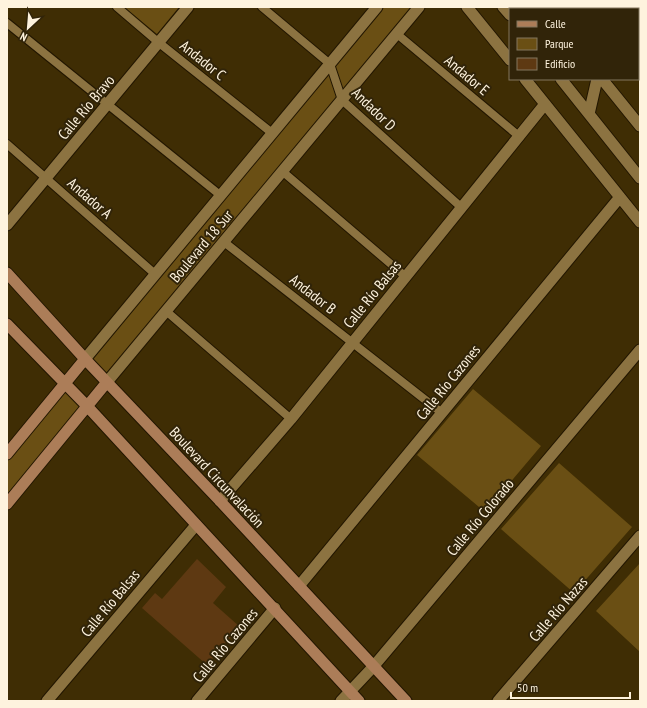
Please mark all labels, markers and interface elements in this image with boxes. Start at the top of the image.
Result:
north arrow [8,8,48,48]
legend [509,8,639,80]
text: Calle [545,16,566,31]
text: N [18,29,29,45]
street label: Andador C [176,36,230,84]
text: Parque [545,36,574,51]
street label: Andador E [441,51,493,99]
text: Edificio [545,56,575,71]
street label: Calle Río Bravo [53,71,119,143]
street label: Andador D [348,83,400,135]
street label: Andador A [64,173,117,223]
street label: Boulevard 18 Sur [165,205,237,286]
street label: Calle Río Balsas [339,256,405,332]
street label: Andador B [286,270,340,318]
street label: Calle Río Cazones [412,341,484,423]
street label: Boulevard Circunvalación [165,423,269,531]
street label: Calle Río Colorado [442,474,518,560]
street label: Calle Río Balsas [76,566,144,640]
street label: Calle Río Nazas [525,573,591,645]
street label: Calle Río Cazones [188,604,262,686]
scale bar [511,674,630,700]
text: 50 m [517,680,538,695]

